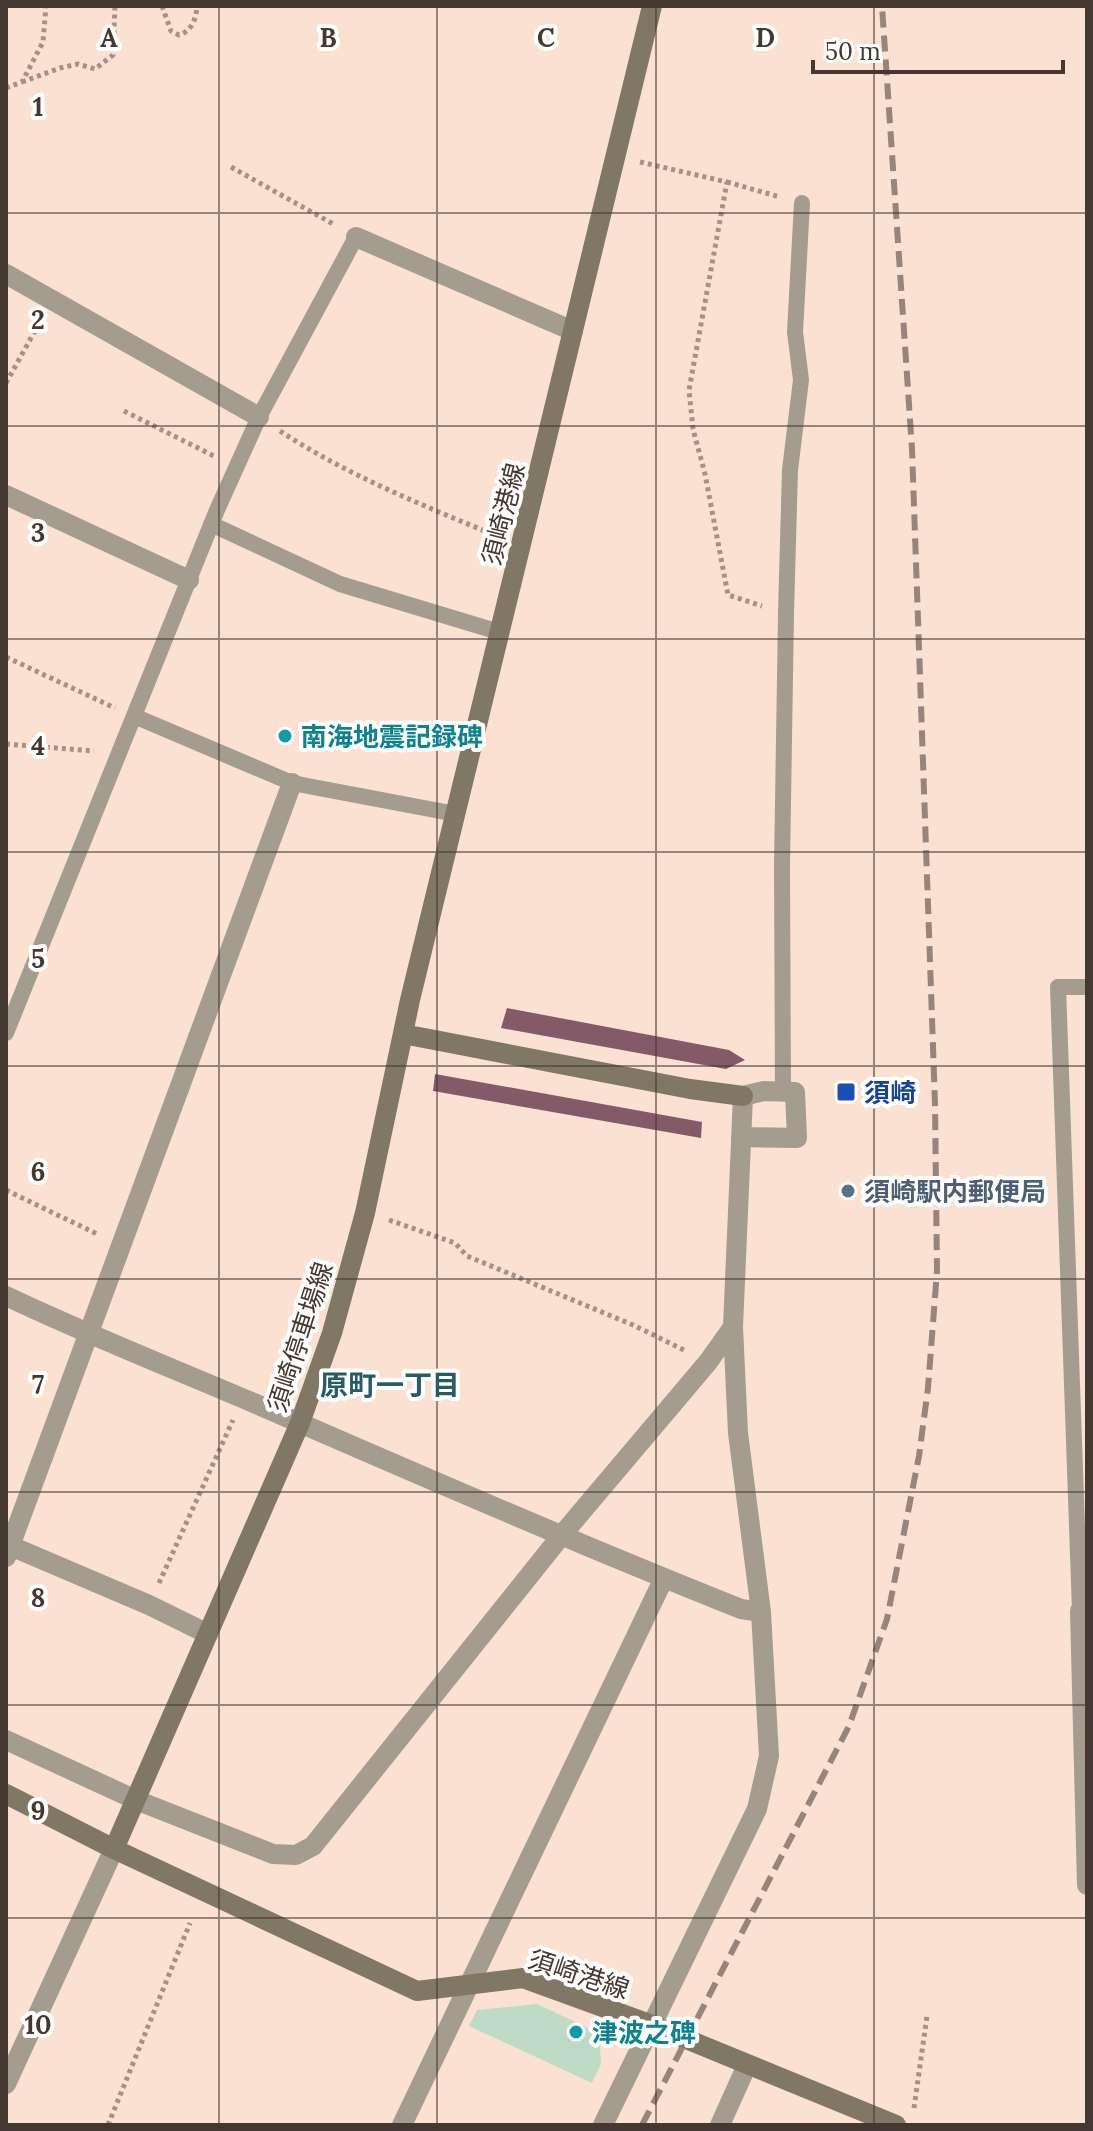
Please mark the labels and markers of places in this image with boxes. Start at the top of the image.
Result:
place label: 南海地震記録碑 [301,720,483,753]
marker: 南海地震記録碑 [276,727,294,745]
place label: 須崎 [864,1076,916,1109]
marker: 須崎 [835,1081,857,1103]
place label: 須崎駅内郵便局 [864,1175,1046,1208]
marker: 須崎駅内郵便局 [839,1182,857,1200]
place label: 津波之碑 [592,2016,696,2049]
marker: 津波之碑 [567,2023,585,2041]

